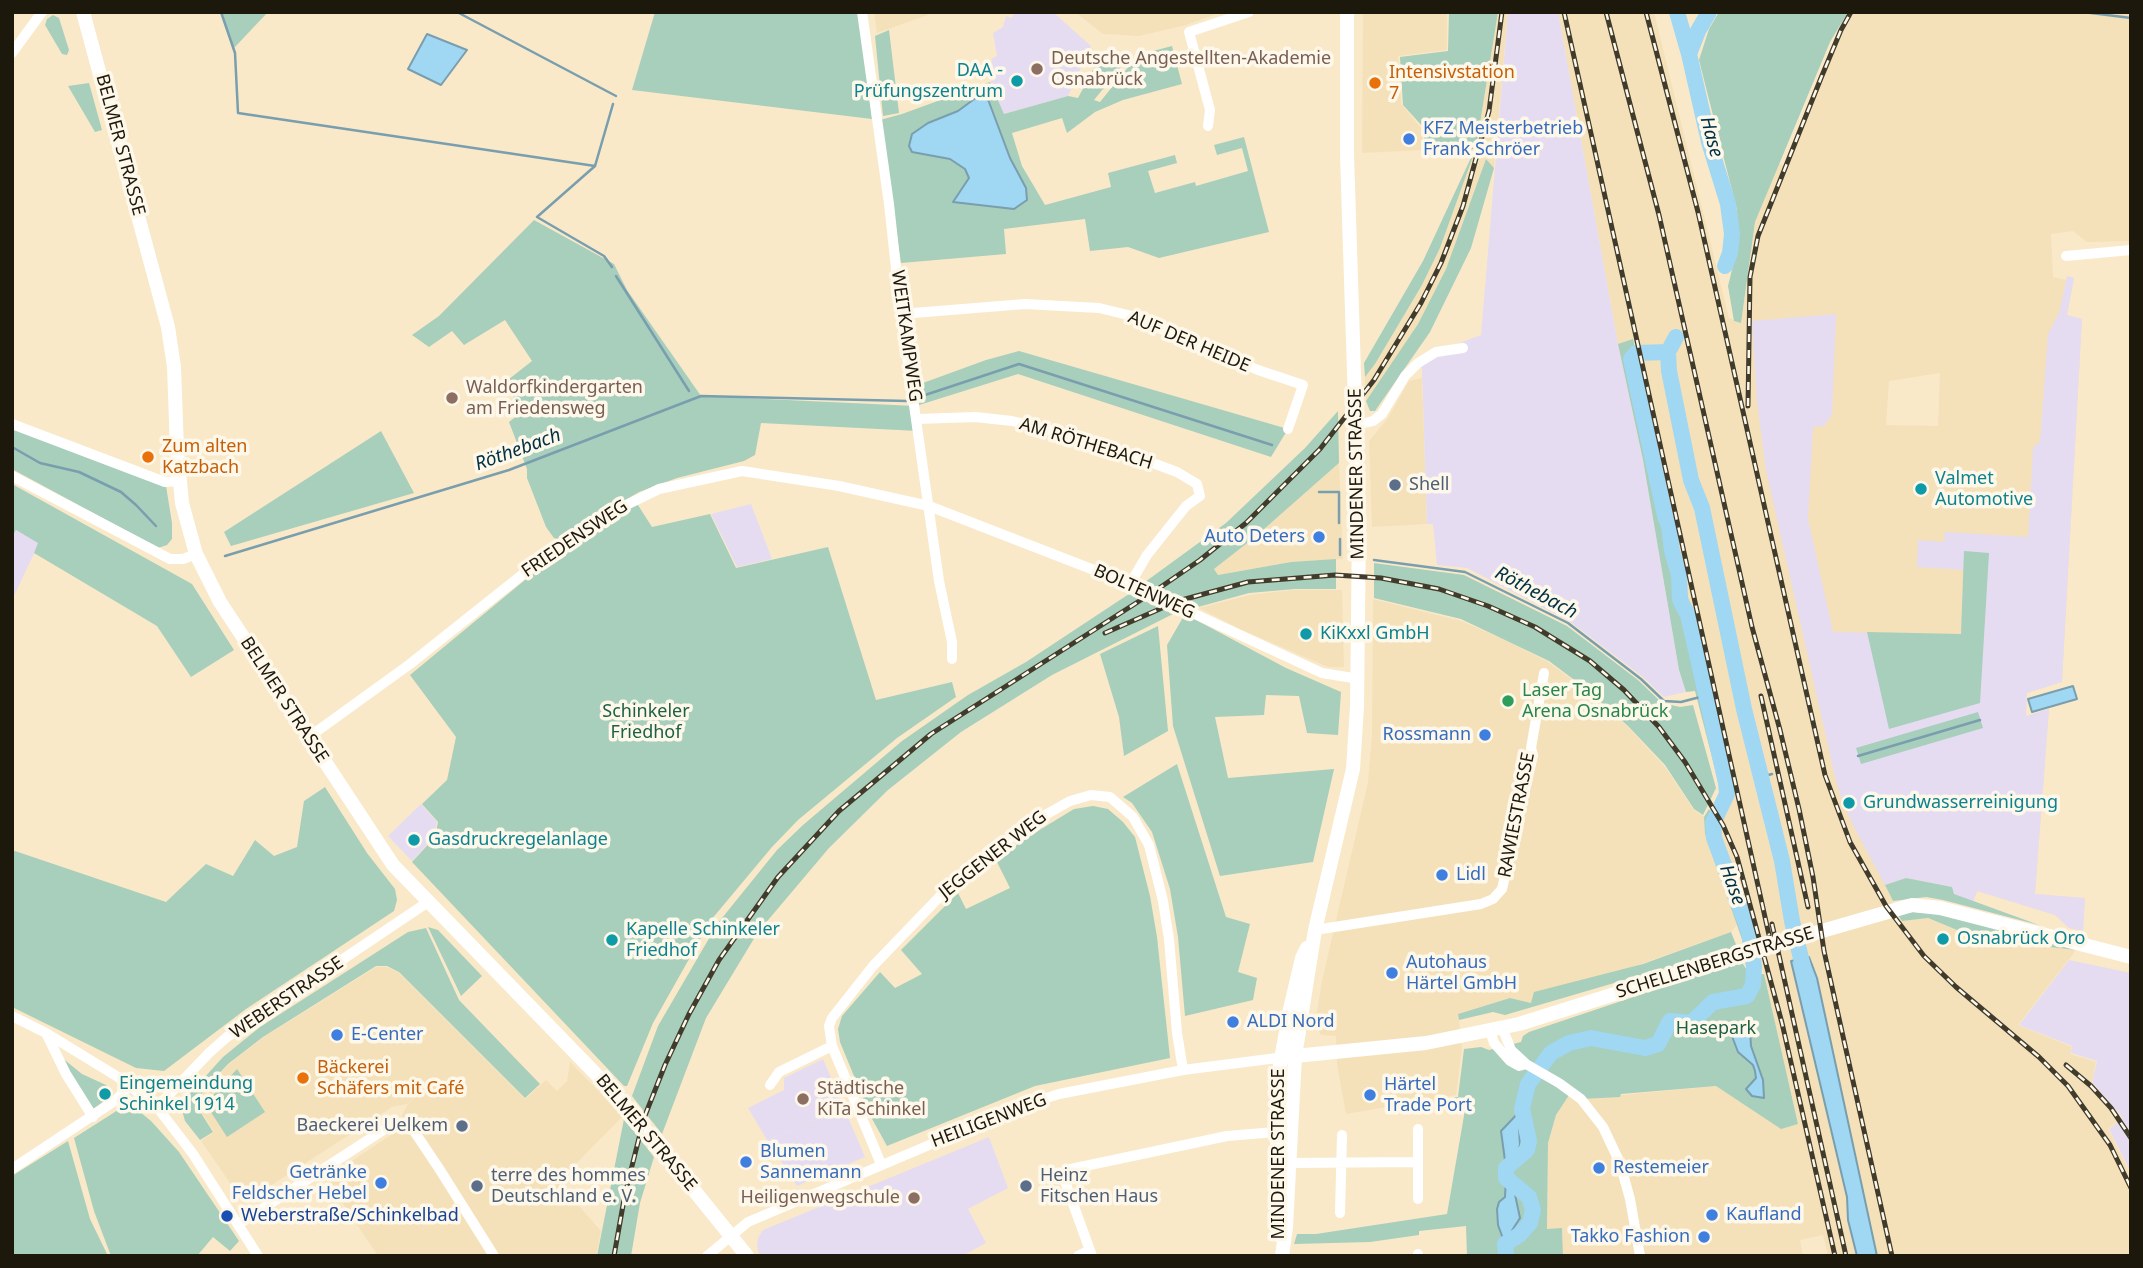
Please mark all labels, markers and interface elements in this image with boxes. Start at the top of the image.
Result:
place label: Deutsche Angestellten-Akademie Osnabrück [1051,48,1331,90]
place label: DAA - Prüfungszentrum [854,60,1003,102]
marker: Deutsche Angestellten-Akademie Osnabrück [1029,61,1045,77]
place label: Intensivstation 7 [1389,62,1515,104]
street label: BELMER STRASSE [91,72,149,218]
marker: DAA - Prüfungszentrum [1009,73,1025,89]
marker: Intensivstation 7 [1367,75,1383,91]
water label: Hase [1695,114,1727,160]
place label: KFZ Meisterbetrieb Frank Schröer [1423,118,1583,160]
marker: KFZ Meisterbetrieb Frank Schröer [1401,131,1417,147]
street label: WEITKAMPWEG [886,269,926,403]
street label: AUF DER HEIDE [1125,307,1253,377]
place label: Waldorfkindergarten am Friedensweg [466,377,643,420]
street label: MINDENER STRASSE [1345,388,1369,560]
marker: Waldorfkindergarten am Friedensweg [444,390,460,406]
street label: AM RÖTHEBACH [1017,413,1155,475]
water label: Röthebach [472,424,564,476]
place label: Zum alten Katzbach [162,436,247,478]
marker: Zum alten Katzbach [140,449,156,465]
place label: Valmet Automotive [1935,468,2033,510]
place label: Shell [1409,474,1449,496]
marker: Shell [1387,477,1403,493]
marker: Valmet Automotive [1913,481,1929,497]
street label: FRIEDENSWEG [518,496,632,582]
place label: Auto Deters [1204,526,1305,548]
marker: Auto Deters [1311,529,1327,545]
street label: BOLTENWEG [1090,560,1198,624]
water label: Röthebach [1491,562,1581,624]
place label: KiKxxl GmbH [1320,623,1430,645]
marker: KiKxxl GmbH [1298,626,1314,642]
street label: BELMER STRASSE [235,633,333,767]
place label: Laser Tag Arena Osnabrück [1522,680,1668,722]
marker: Laser Tag Arena Osnabrück [1500,693,1516,709]
park label: Schinkeler Friedhof [602,701,690,744]
place label: Rossmann [1382,724,1471,746]
marker: Rossmann [1477,727,1493,743]
street label: RAWIESTRASSE [1494,751,1540,879]
place label: Grundwasserreinigung [1863,792,2058,814]
marker: Grundwasserreinigung [1841,795,1857,811]
street label: JEGGENER WEG [935,806,1051,904]
place label: Gasdruckregelanlage [428,829,608,851]
marker: Gasdruckregelanlage [406,832,422,848]
water label: Hase [1714,862,1750,908]
place label: Lidl [1456,864,1486,886]
marker: Lidl [1434,867,1450,883]
place label: Kapelle Schinkeler Friedhof [626,919,780,962]
street label: SCHELLENBERGSTRASSE [1614,923,1816,1003]
place label: Osnabrück Oro [1957,928,2085,950]
marker: Osnabrück Oro [1935,931,1951,947]
marker: Kapelle Schinkeler Friedhof [604,932,620,948]
street label: WEBERSTRASSE [226,952,348,1044]
place label: Autohaus Härtel GmbH [1406,952,1517,995]
marker: Autohaus Härtel GmbH [1384,965,1400,981]
place label: ALDI Nord [1247,1011,1335,1033]
marker: ALDI Nord [1225,1014,1241,1030]
park label: Hasepark [1676,1018,1756,1040]
place label: E-Center [351,1024,424,1046]
marker: E-Center [329,1027,345,1043]
place label: Bäckerei Schäfers mit Café [317,1057,464,1100]
street label: MINDENER STRASSE [1268,1068,1290,1240]
marker: Bäckerei Schäfers mit Café [295,1070,311,1086]
street label: BELMER STRASSE [591,1070,701,1196]
place label: Eingemeindung Schinkel 1914 [119,1073,253,1116]
place label: Härtel Trade Port [1384,1074,1472,1116]
place label: Städtische KiTa Schinkel [817,1078,926,1120]
marker: Eingemeindung Schinkel 1914 [97,1086,113,1102]
marker: Härtel Trade Port [1362,1087,1378,1103]
street label: HEILIGENWEG [928,1089,1050,1153]
marker: Städtische KiTa Schinkel [795,1091,811,1107]
place label: Baeckerei Uelkem [297,1115,448,1137]
marker: Baeckerei Uelkem [454,1118,470,1134]
place label: Blumen Sannemann [760,1141,862,1184]
marker: Blumen Sannemann [738,1154,754,1170]
place label: Restemeier [1613,1157,1709,1179]
marker: Restemeier [1591,1160,1607,1176]
place label: Getränke Feldscher Hebel [232,1162,367,1204]
place label: terre des hommes Deutschland e. V. [491,1165,646,1208]
place label: Heinz Fitschen Haus [1040,1165,1158,1208]
marker: Getränke Feldscher Hebel [373,1175,389,1191]
marker: terre des hommes Deutschland e. V. [469,1178,485,1194]
marker: Heinz Fitschen Haus [1018,1178,1034,1194]
place label: Heiligenwegschule [741,1187,900,1209]
marker: Heiligenwegschule [906,1190,922,1206]
place label: Kaufland [1726,1204,1801,1226]
place label: Weberstraße/Schinkelbad [241,1205,459,1227]
marker: Kaufland [1704,1207,1720,1223]
marker: Weberstraße/Schinkelbad [219,1208,235,1224]
place label: Takko Fashion [1571,1226,1690,1248]
marker: Takko Fashion [1696,1229,1712,1245]

